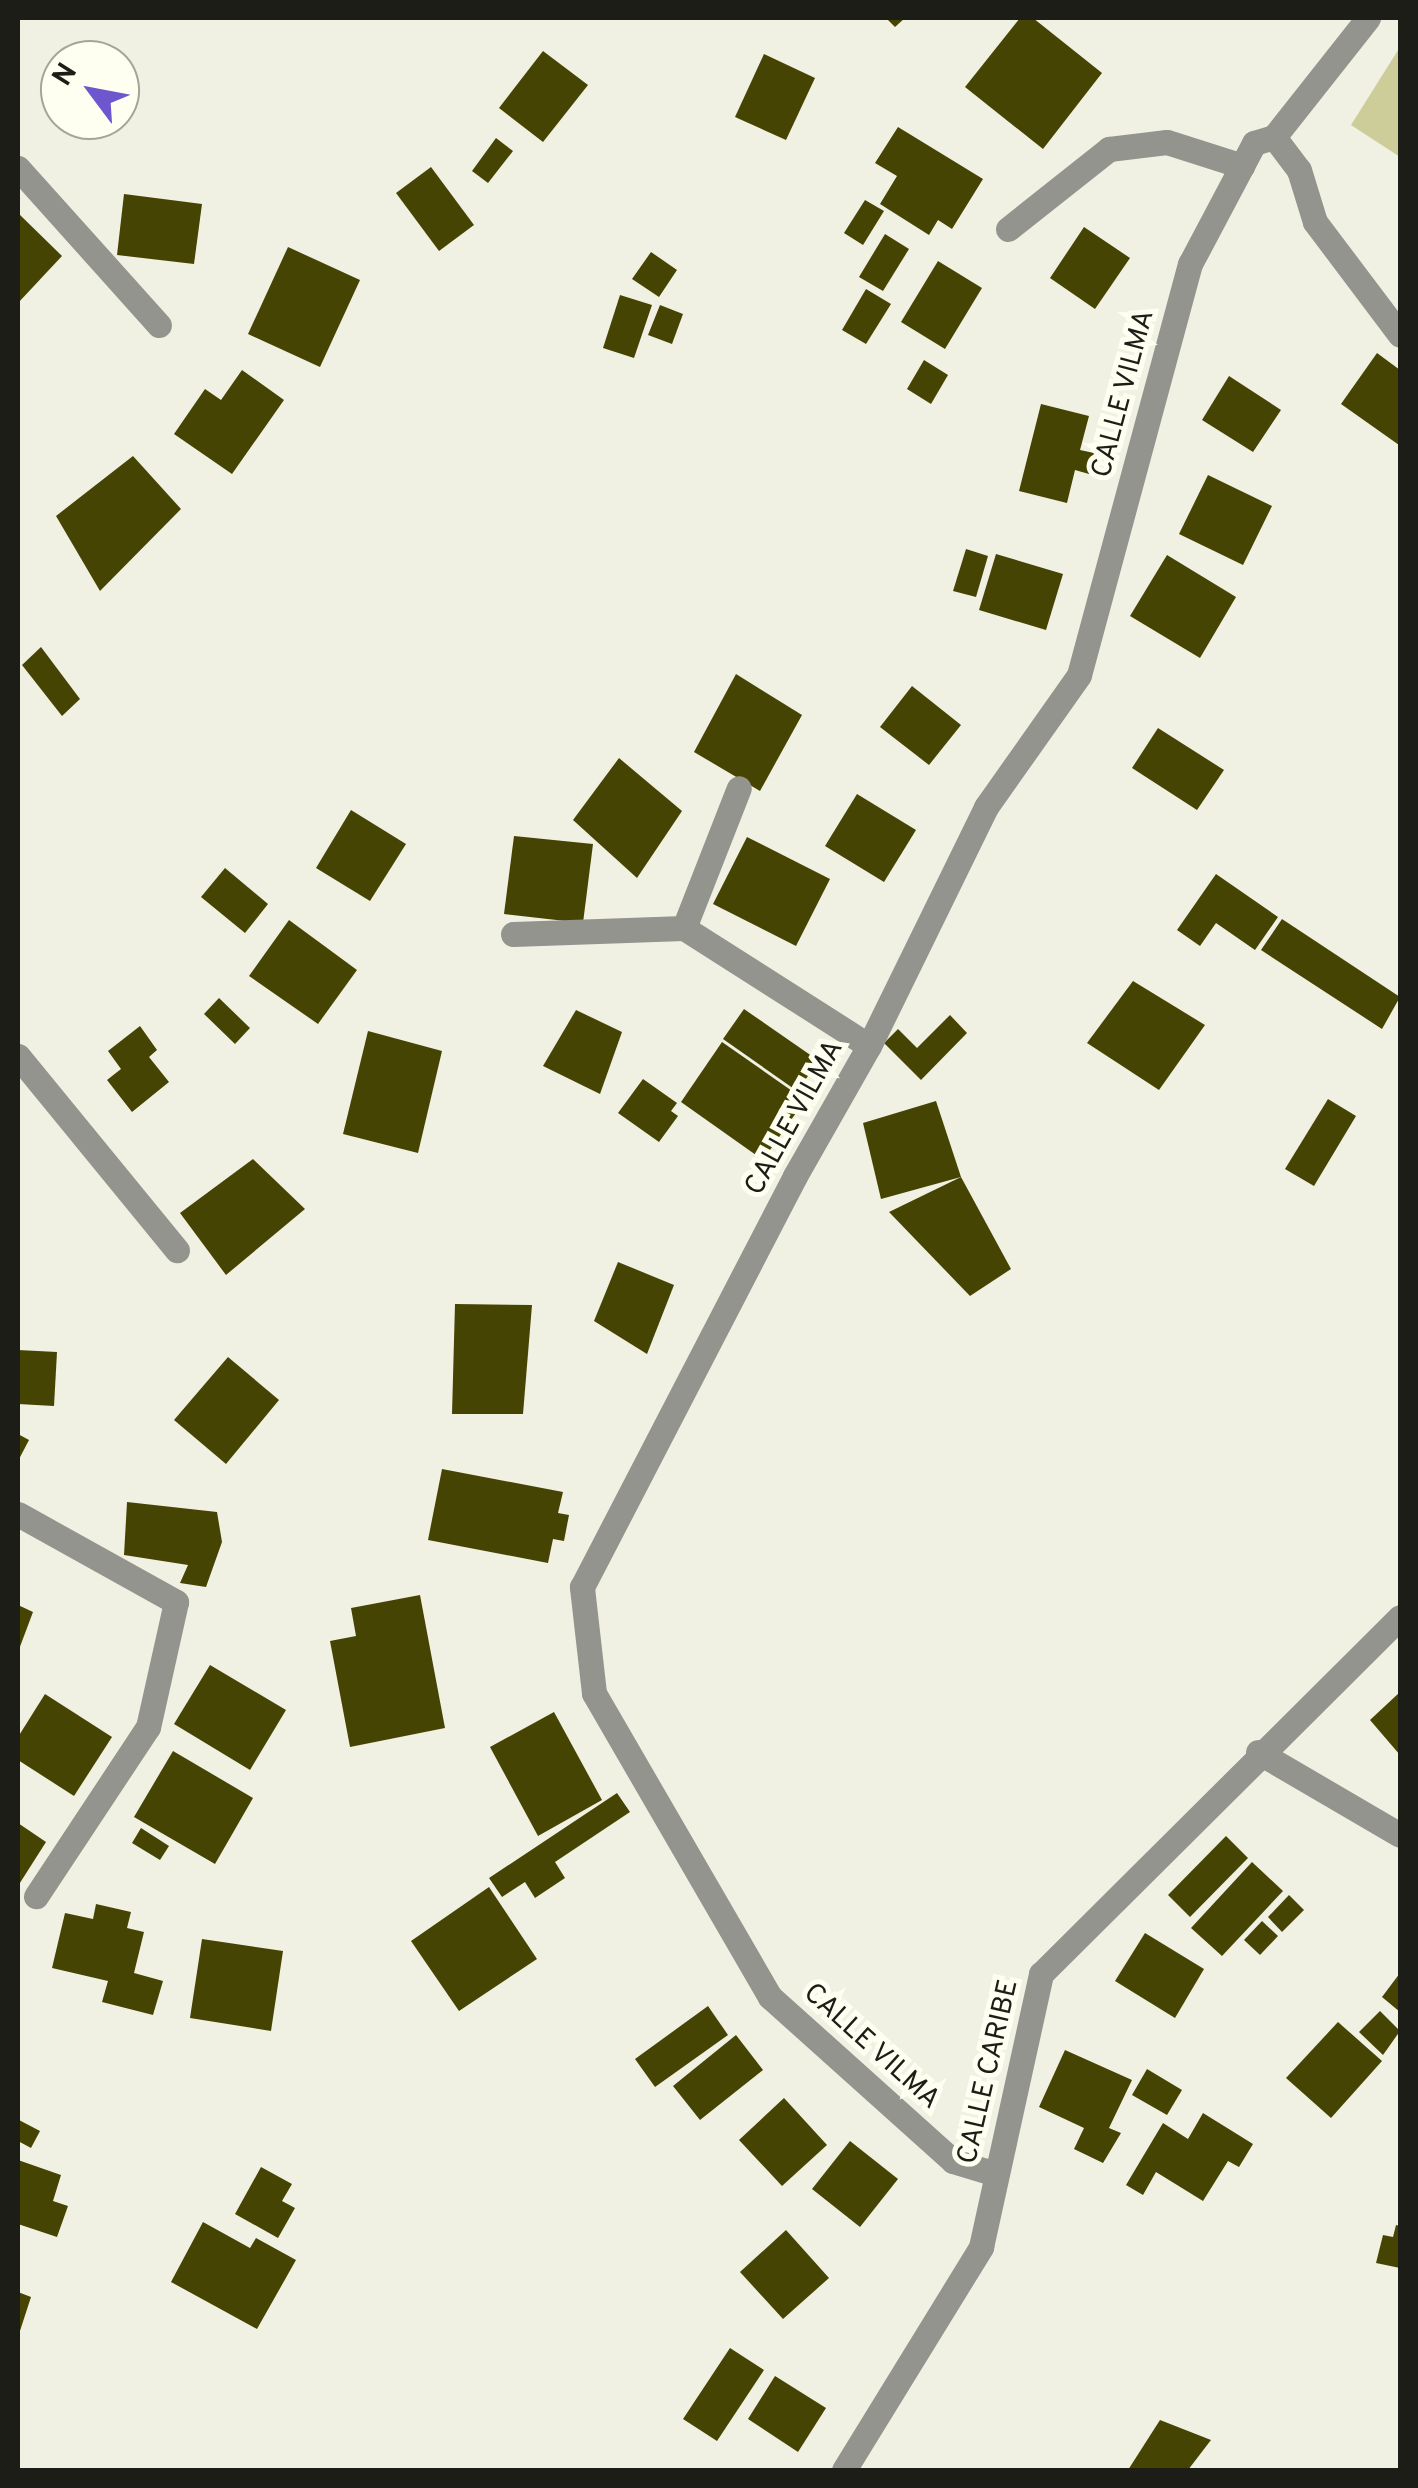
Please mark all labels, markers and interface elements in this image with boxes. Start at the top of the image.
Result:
north arrow [40,40,140,140]
text: N [46,57,87,93]
street label: CALLE VILMA [1085,306,1163,482]
street label: CALLE VILMA [738,1034,852,1202]
street label: CALLE VILMA [795,1977,947,2117]
street label: CALLE CARIBE [951,1977,1027,2167]

